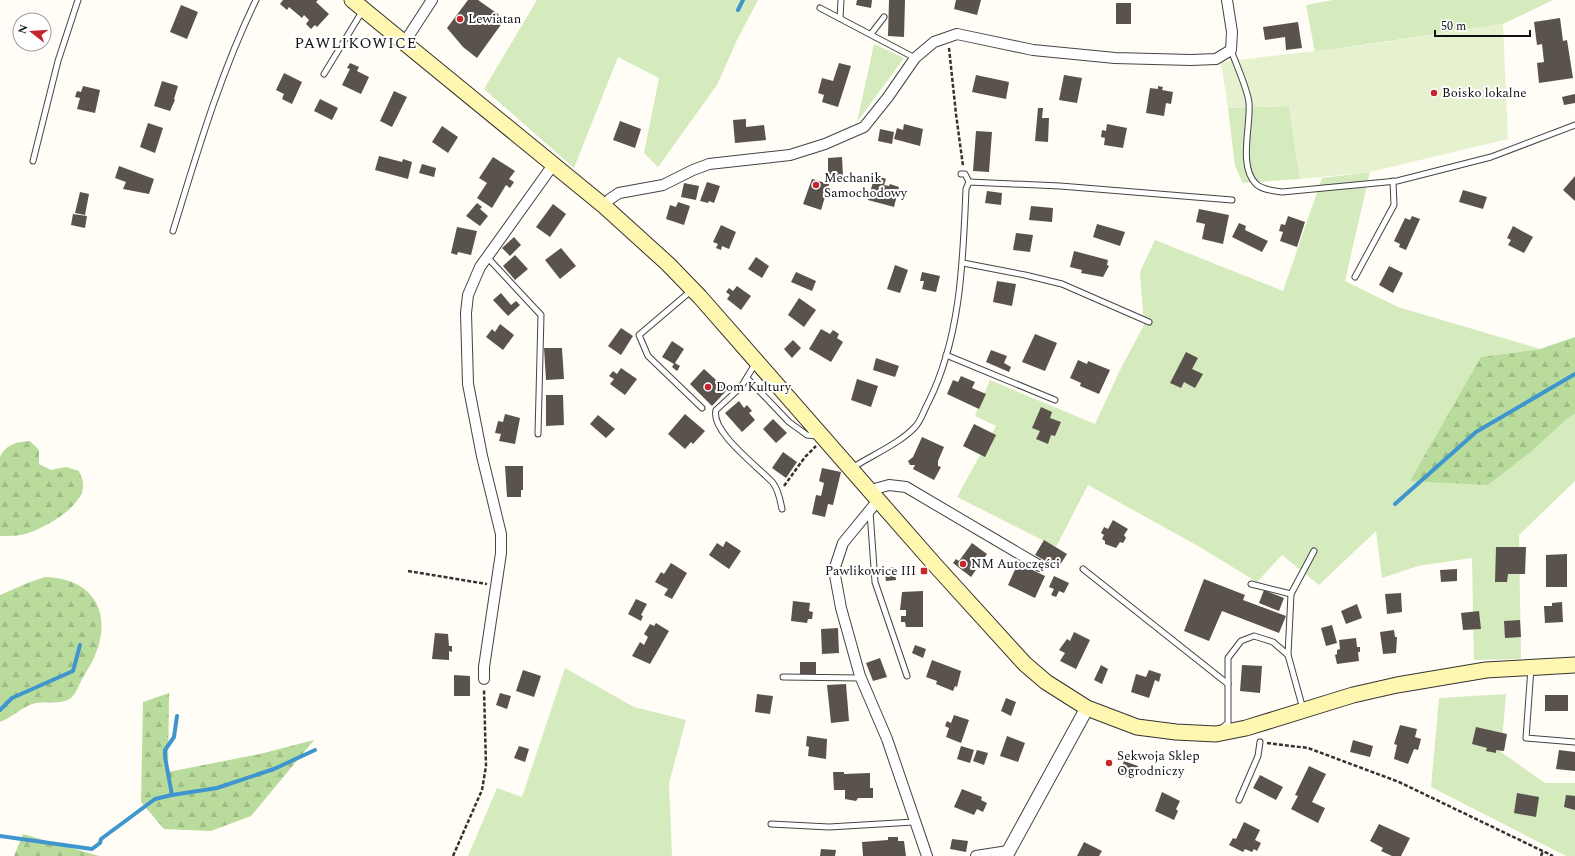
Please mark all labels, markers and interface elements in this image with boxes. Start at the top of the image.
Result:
place label: Lewiatan [468,9,522,29]
north arrow [12,12,52,52]
scale bar [1435,12,1530,38]
marker: Lewiatan [455,14,465,24]
text: 50 m [1441,17,1466,36]
text: N [13,22,32,36]
district label: PAWLIKOWICE [294,32,418,55]
place label: Boisko lokalne [1442,83,1527,103]
marker: Boisko lokalne [1429,88,1439,98]
place label: Mechanik Samochodowy [824,168,908,203]
marker: Mechanik Samochodowy [811,180,821,190]
place label: Dom Kultury [716,377,792,397]
marker: Dom Kultury [703,382,713,392]
place label: NM Autoczęści [971,554,1060,574]
marker: NM Autoczęści [958,559,968,569]
place label: Pawlikowice III [825,561,916,581]
marker: Pawlikowice III [919,566,929,576]
place label: Sekwoja Sklep Ogrodniczy [1117,746,1200,781]
marker: Sekwoja Sklep Ogrodniczy [1104,758,1114,768]

